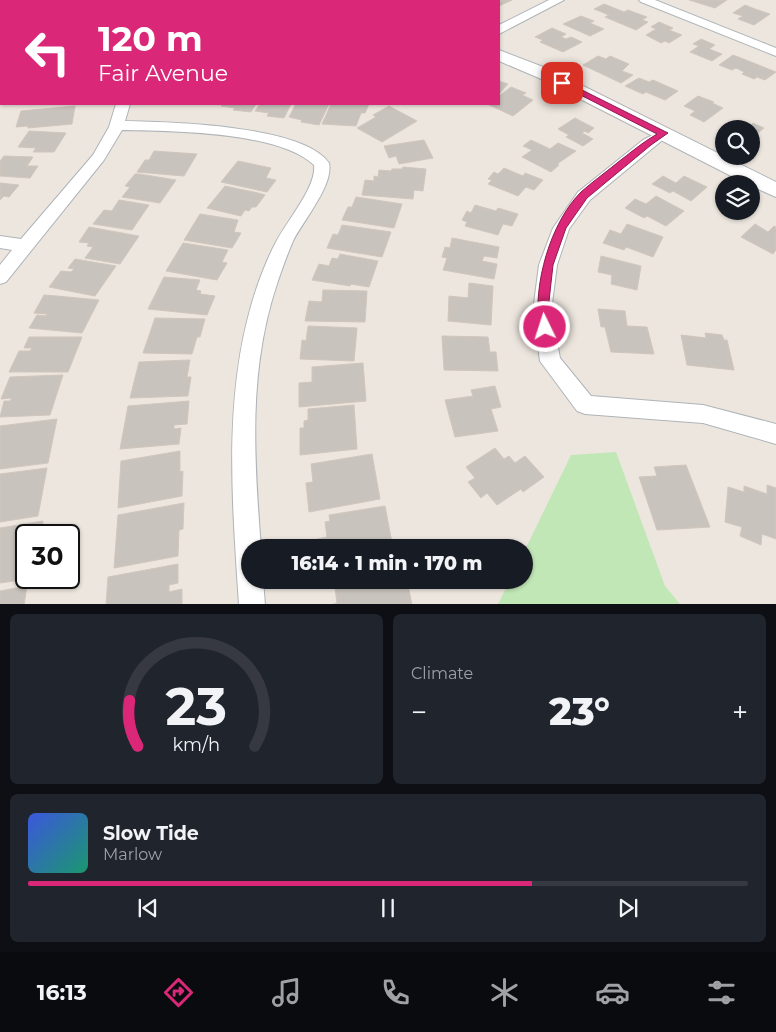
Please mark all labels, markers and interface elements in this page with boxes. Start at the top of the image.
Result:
text: 120 m [98,17,203,60]
icon: left [15,20,80,85]
text: Fair Avenue [98,60,228,87]
pin [541,62,583,104]
icon: arrive [548,69,576,97]
map controls [715,120,760,220]
button: search [715,120,760,165]
button: layers [715,175,760,220]
position arrow [518,300,570,352]
speed limit sign: 30 [15,524,80,589]
text: 16:14 · 1 min · 170 m [292,552,482,575]
text: Climate [411,664,473,683]
text: 23 [166,675,227,738]
text: 23° [549,688,610,735]
text: − [411,695,427,729]
text: + [732,695,748,729]
text: km/h [173,734,220,755]
text: Slow Tide [103,822,199,845]
text: Marlow [103,845,162,864]
icon: previous [134,894,162,922]
icon: pause [374,894,402,922]
icon: next [614,894,642,922]
icon: directions [161,975,196,1010]
icon: music [269,975,304,1010]
icon: phone [378,975,413,1010]
icon: climate [487,975,522,1010]
icon: car [595,975,630,1010]
icon: filters [704,975,739,1010]
text: 16:13 [37,979,87,1006]

